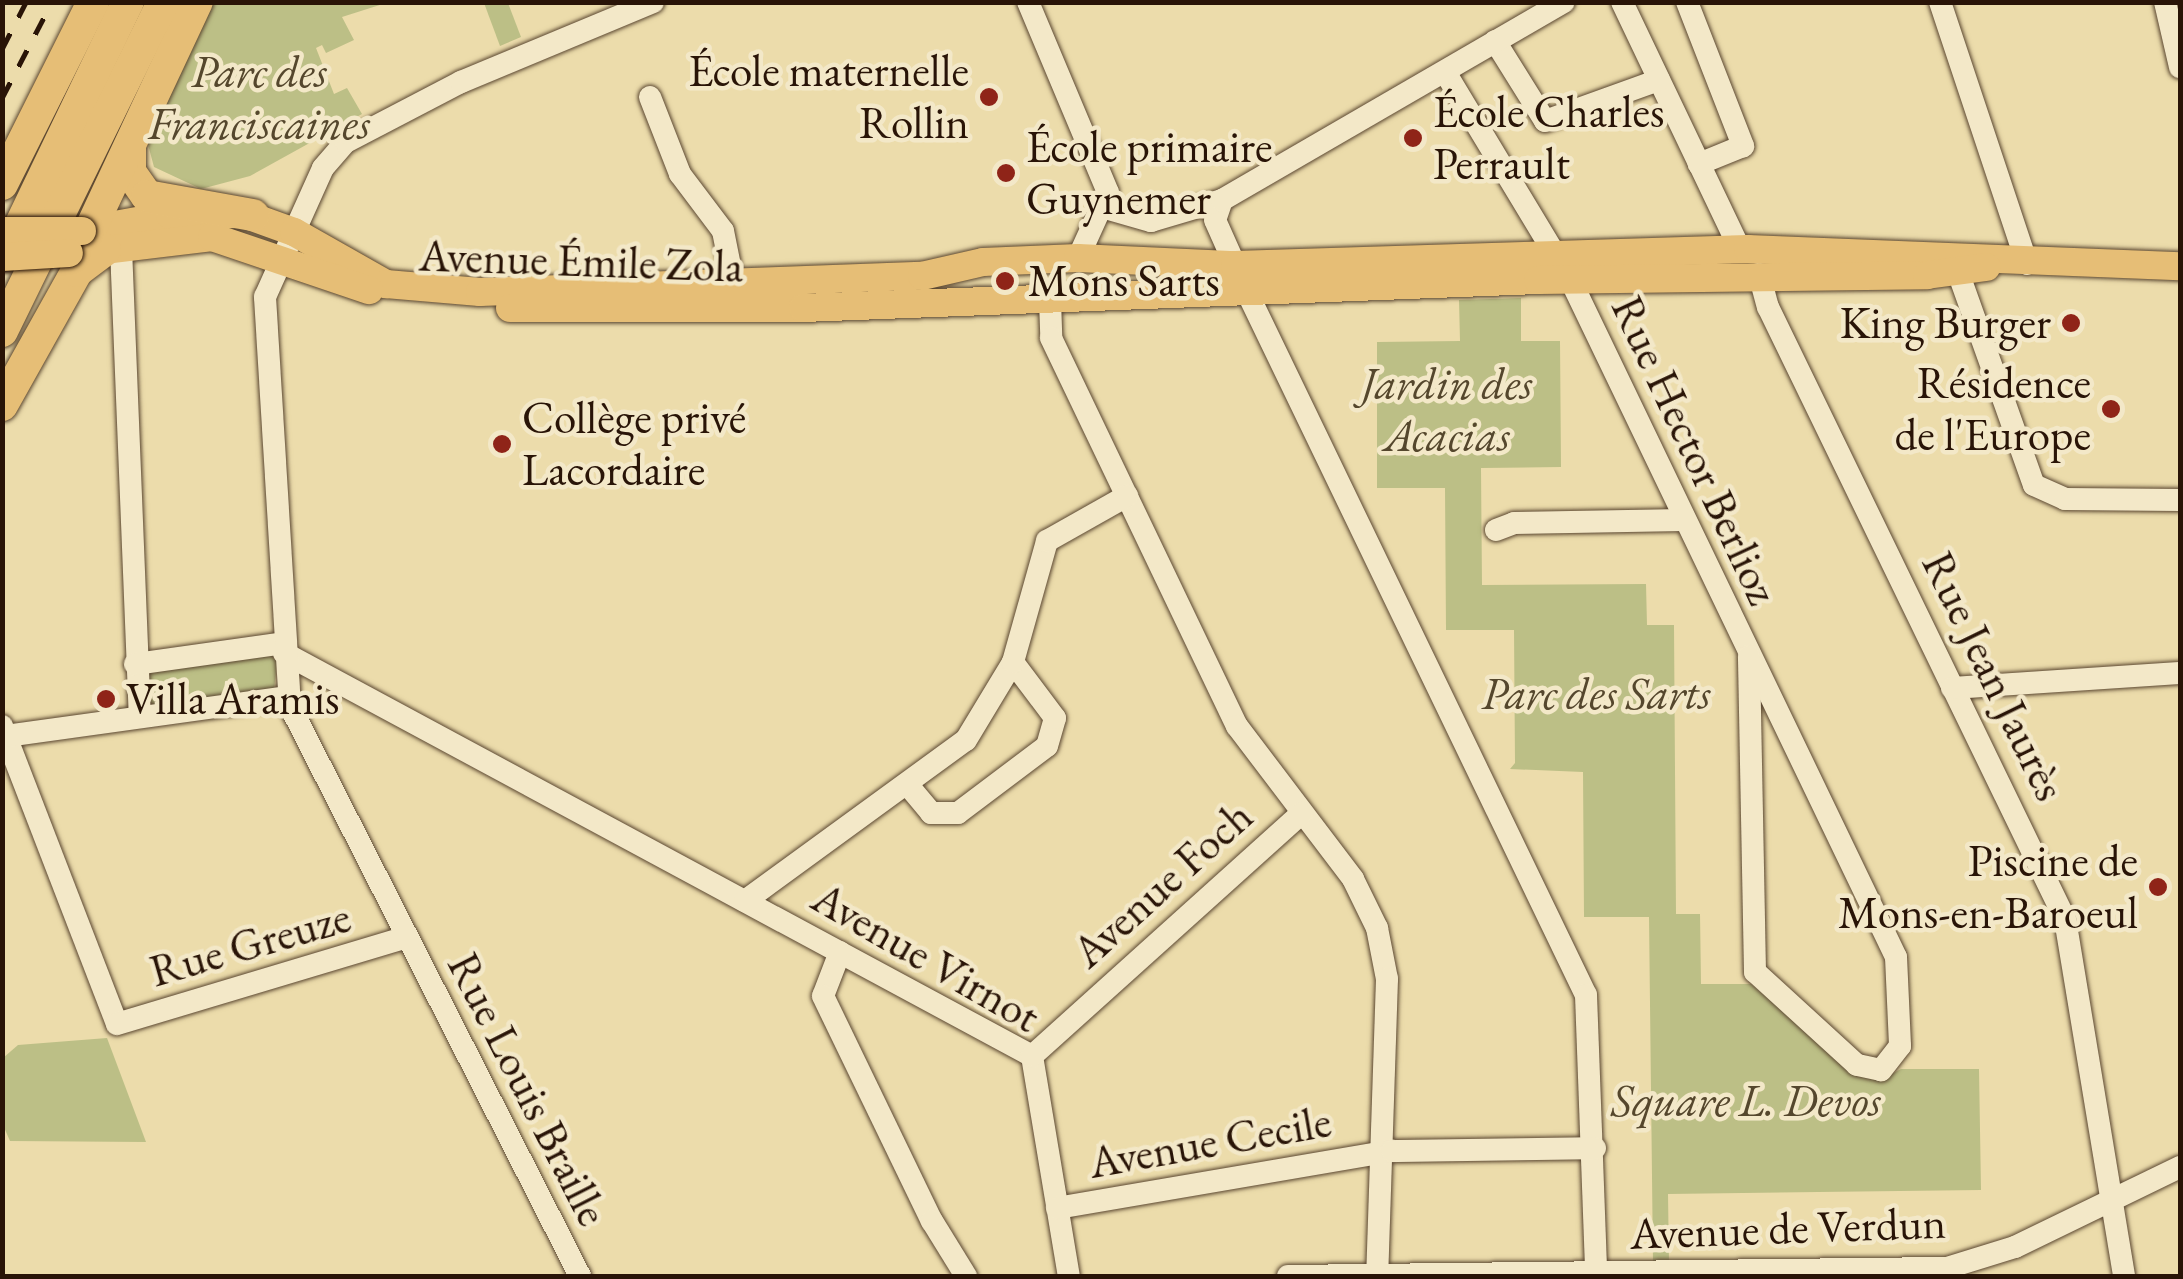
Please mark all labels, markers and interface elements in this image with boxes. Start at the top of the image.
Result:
place label: École maternelle Rollin [688,44,969,150]
park label: Parc des Franciscaines [148,45,370,151]
place label: École Charles Perrault [1433,85,1665,191]
marker: École maternelle Rollin [978,86,1000,108]
place label: École primaire Guynemer [1026,120,1273,226]
marker: École Charles Perrault [1402,127,1424,149]
marker: École primaire Guynemer [995,162,1017,184]
street label: Avenue Émile Zola [418,228,744,294]
place label: Mons Sarts [1028,254,1220,308]
marker: Mons Sarts [992,268,1018,294]
street label: Rue Hector Berlioz [1600,287,1790,613]
place label: King Burger [1840,296,2051,350]
marker: King Burger [2060,312,2082,334]
place label: Résidence de l'Europe [1895,356,2091,462]
park label: Jardin des Acacias [1362,357,1532,463]
place label: Collège privé Lacordaire [522,391,746,497]
marker: Résidence de l'Europe [2100,398,2122,420]
marker: Collège privé Lacordaire [491,433,513,455]
street label: Rue Jean Jaurès [1911,543,2077,809]
park label: Parc des Sarts [1481,667,1711,721]
place label: Villa Aramis [126,672,340,726]
marker: Villa Aramis [95,688,117,710]
street label: Avenue Foch [1061,789,1263,979]
place label: Piscine de Mons-en-Baroeul [1838,834,2138,940]
street label: Avenue Virnot [803,870,1049,1044]
marker: Piscine de Mons-en-Baroeul [2147,876,2169,898]
street label: Rue Greuze [144,890,356,998]
street label: Rue Louis Braille [436,944,620,1234]
park label: Square L. Devos [1611,1074,1881,1128]
street label: Avenue Cecile [1085,1094,1335,1190]
street label: Avenue de Verdun [1629,1196,1947,1260]

